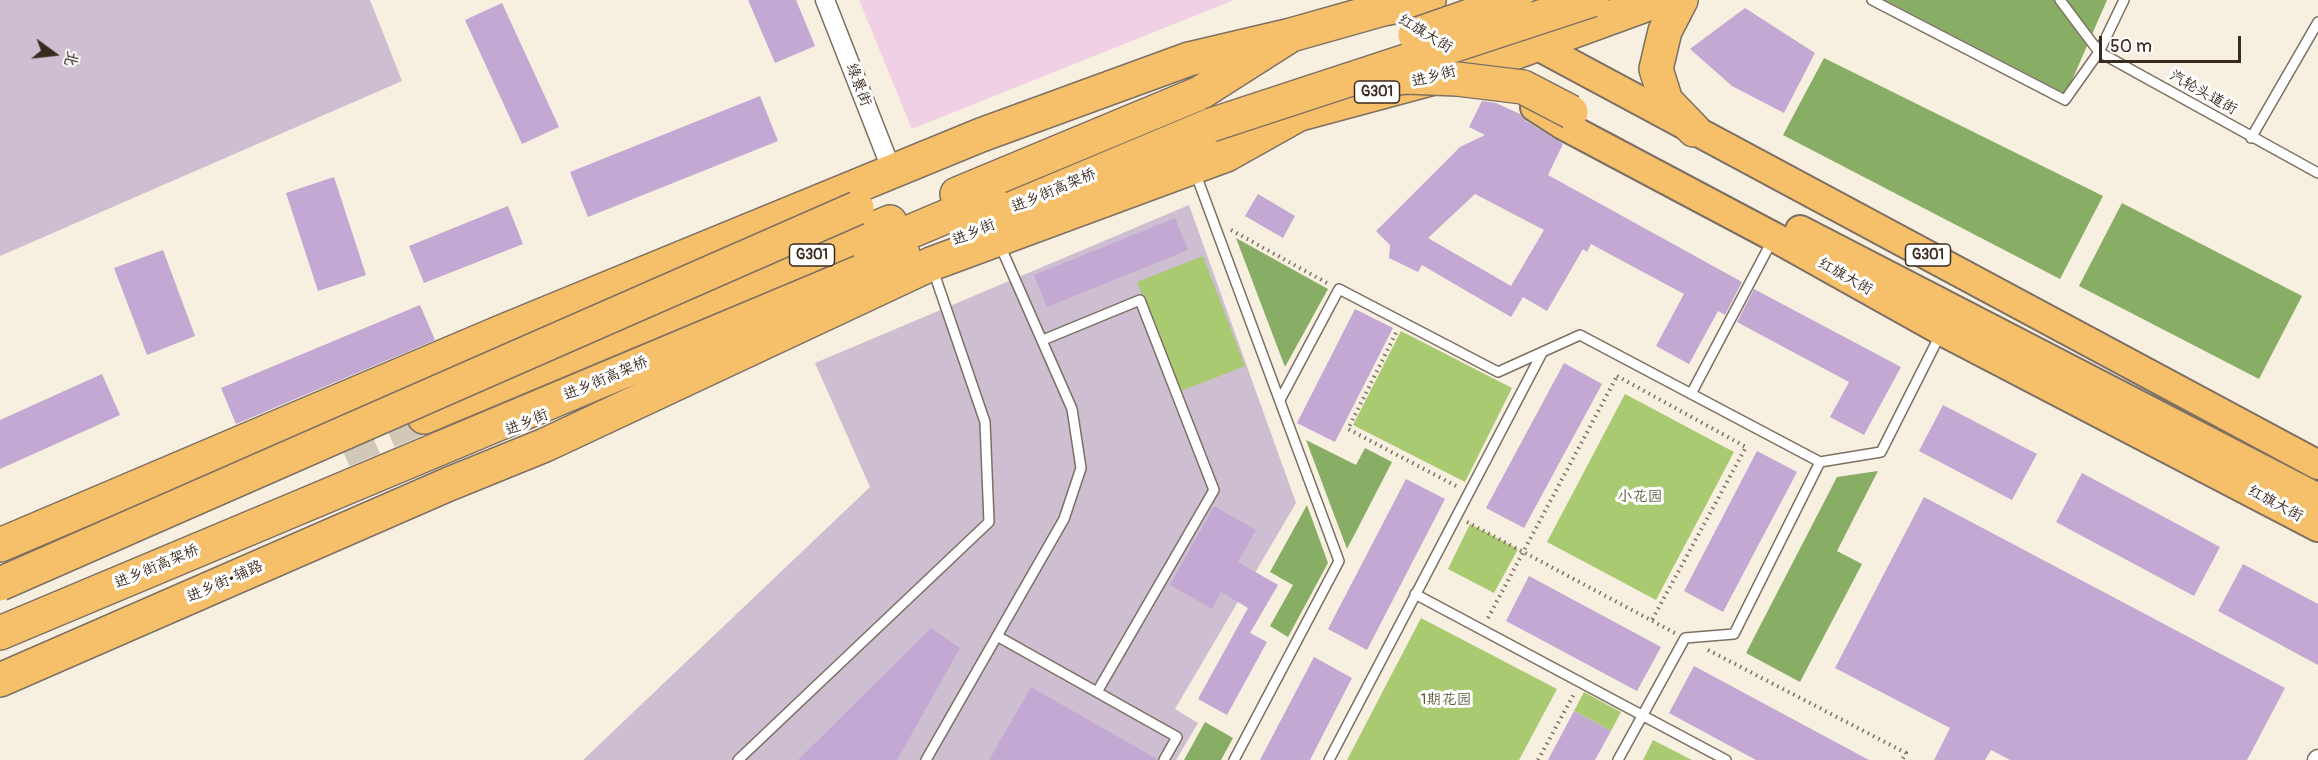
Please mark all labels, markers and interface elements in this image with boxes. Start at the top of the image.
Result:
street label: 红旗大街 [1395,11,1455,57]
north arrow [24,24,84,84]
scale bar [2102,24,2244,62]
text: 50 m [2110,35,2152,58]
text: 北 [60,48,83,69]
street label: 绿景街 [842,61,874,109]
street label: 进乡街 [1410,62,1458,92]
street label: 汽轮头道街 [2166,67,2240,119]
road number: G301 [1354,81,1400,103]
street label: 进乡街高架桥 [1009,165,1099,217]
street label: 进乡街 [950,216,998,250]
road number: G301 [790,244,834,266]
road number: G301 [1906,244,1950,266]
street label: 红旗大街 [1814,255,1876,299]
street label: 进乡街高架桥 [561,353,651,405]
street label: 进乡街 [503,406,551,440]
street label: 红旗大街 [2244,482,2306,526]
park label: 小花园 [1618,488,1662,506]
street label: 进乡街高架桥 [112,541,202,593]
street label: 进乡街•辅路 [184,557,266,607]
park label: 1期花园 [1421,691,1471,709]

